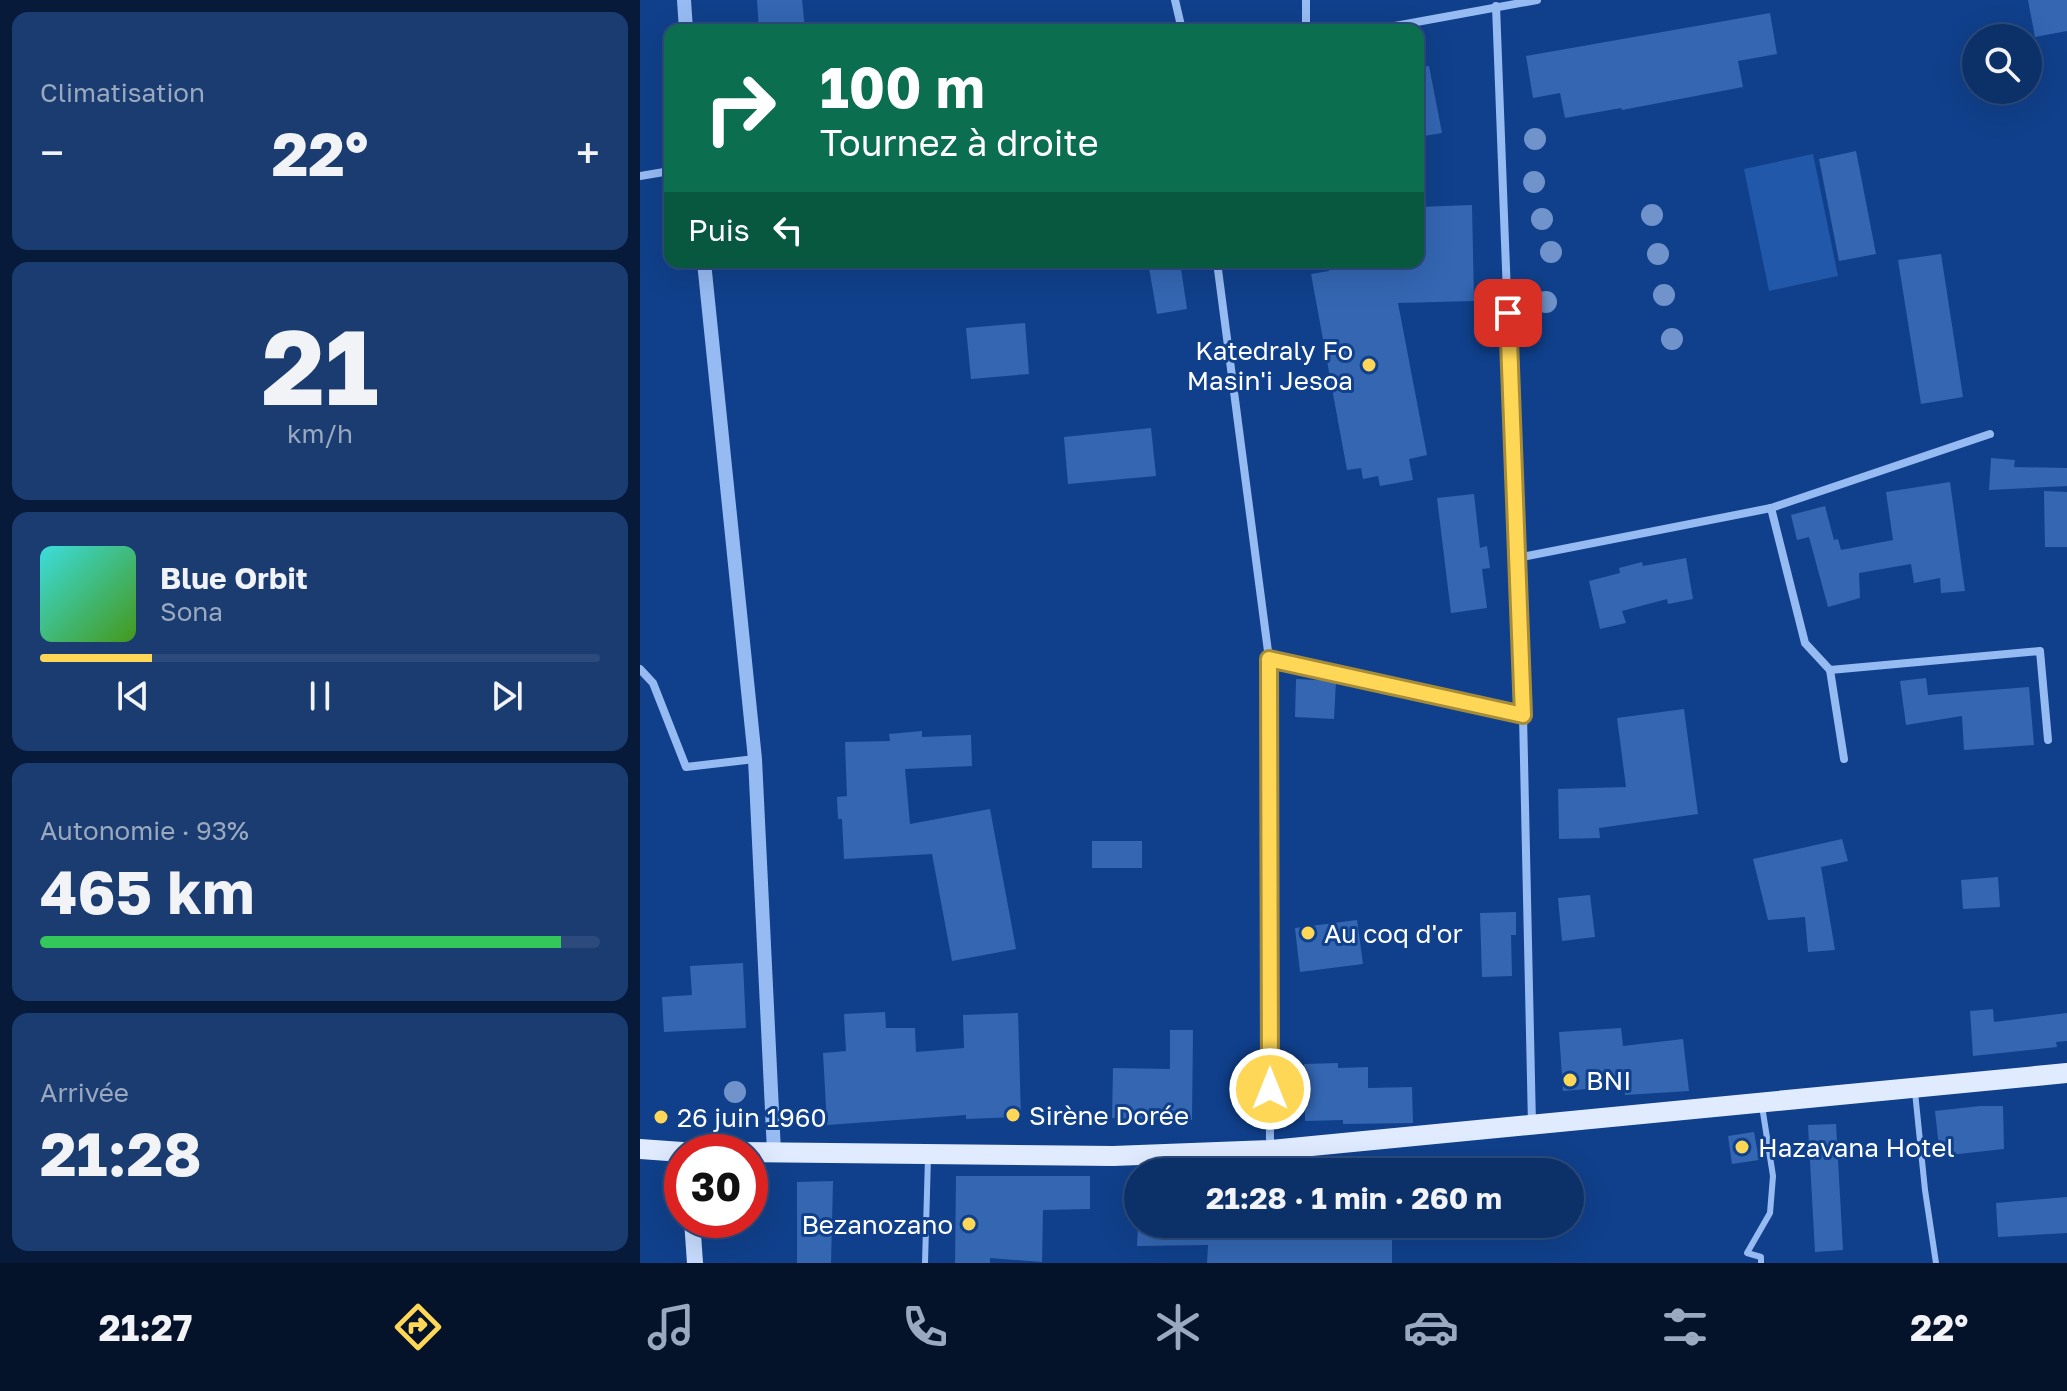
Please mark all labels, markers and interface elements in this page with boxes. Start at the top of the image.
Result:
map controls [1962,24,2042,104]
button: search [1962,24,2042,104]
text: 100 m [820,53,985,120]
icon: right [688,56,792,160]
text: Climatisation [40,77,205,108]
text: 22° [272,117,368,189]
text: Tournez à droite [820,121,1099,164]
text: − [40,126,64,179]
text: + [576,126,600,179]
icon: left [766,208,810,252]
text: Puis [688,212,750,248]
pin [1474,279,1542,347]
icon: arrive [1486,291,1530,335]
text: 21 [261,303,379,428]
place label: Katedraly Fo Masin'i Jesoa [1187,335,1353,396]
marker: Katedraly Fo Masin'i Jesoa [1360,356,1378,374]
text: km/h [287,418,353,449]
text: Blue Orbit [160,560,308,596]
text: Sona [160,596,223,627]
icon: previous [111,674,155,718]
icon: pause [298,674,342,718]
icon: next [485,674,529,718]
text: Autonomie · 93% [40,815,249,846]
text: 465 km [40,855,255,927]
place label: Au coq d'or [1324,918,1463,949]
marker: Au coq d'or [1299,924,1317,942]
position arrow [1228,1047,1312,1131]
place label: BNI [1586,1065,1631,1096]
marker: BNI [1561,1071,1579,1089]
text: Arrivée [40,1077,129,1108]
place label: Sirène Dorée [1029,1100,1189,1131]
place label: 26 juin 1960 [677,1102,827,1133]
marker: Sirène Dorée [1004,1106,1022,1124]
marker: 26 juin 1960 [652,1108,670,1126]
text: 21:28 [40,1117,202,1189]
place label: Hazavana Hotel [1758,1132,1955,1163]
speed limit sign: 30 [664,1134,768,1238]
marker: Hazavana Hotel [1733,1138,1751,1156]
text: 21:28 · 1 min · 260 m [1206,1180,1502,1216]
place label: Bezanozano [801,1209,953,1240]
marker: Bezanozano [960,1215,978,1233]
icon: directions [390,1299,446,1355]
icon: music [643,1299,699,1355]
icon: phone [897,1299,953,1355]
icon: climate [1150,1299,1206,1355]
icon: car [1403,1299,1459,1355]
icon: filters [1657,1299,1713,1355]
text: 21:27 [99,1306,192,1349]
text: 22° [1910,1306,1968,1349]

